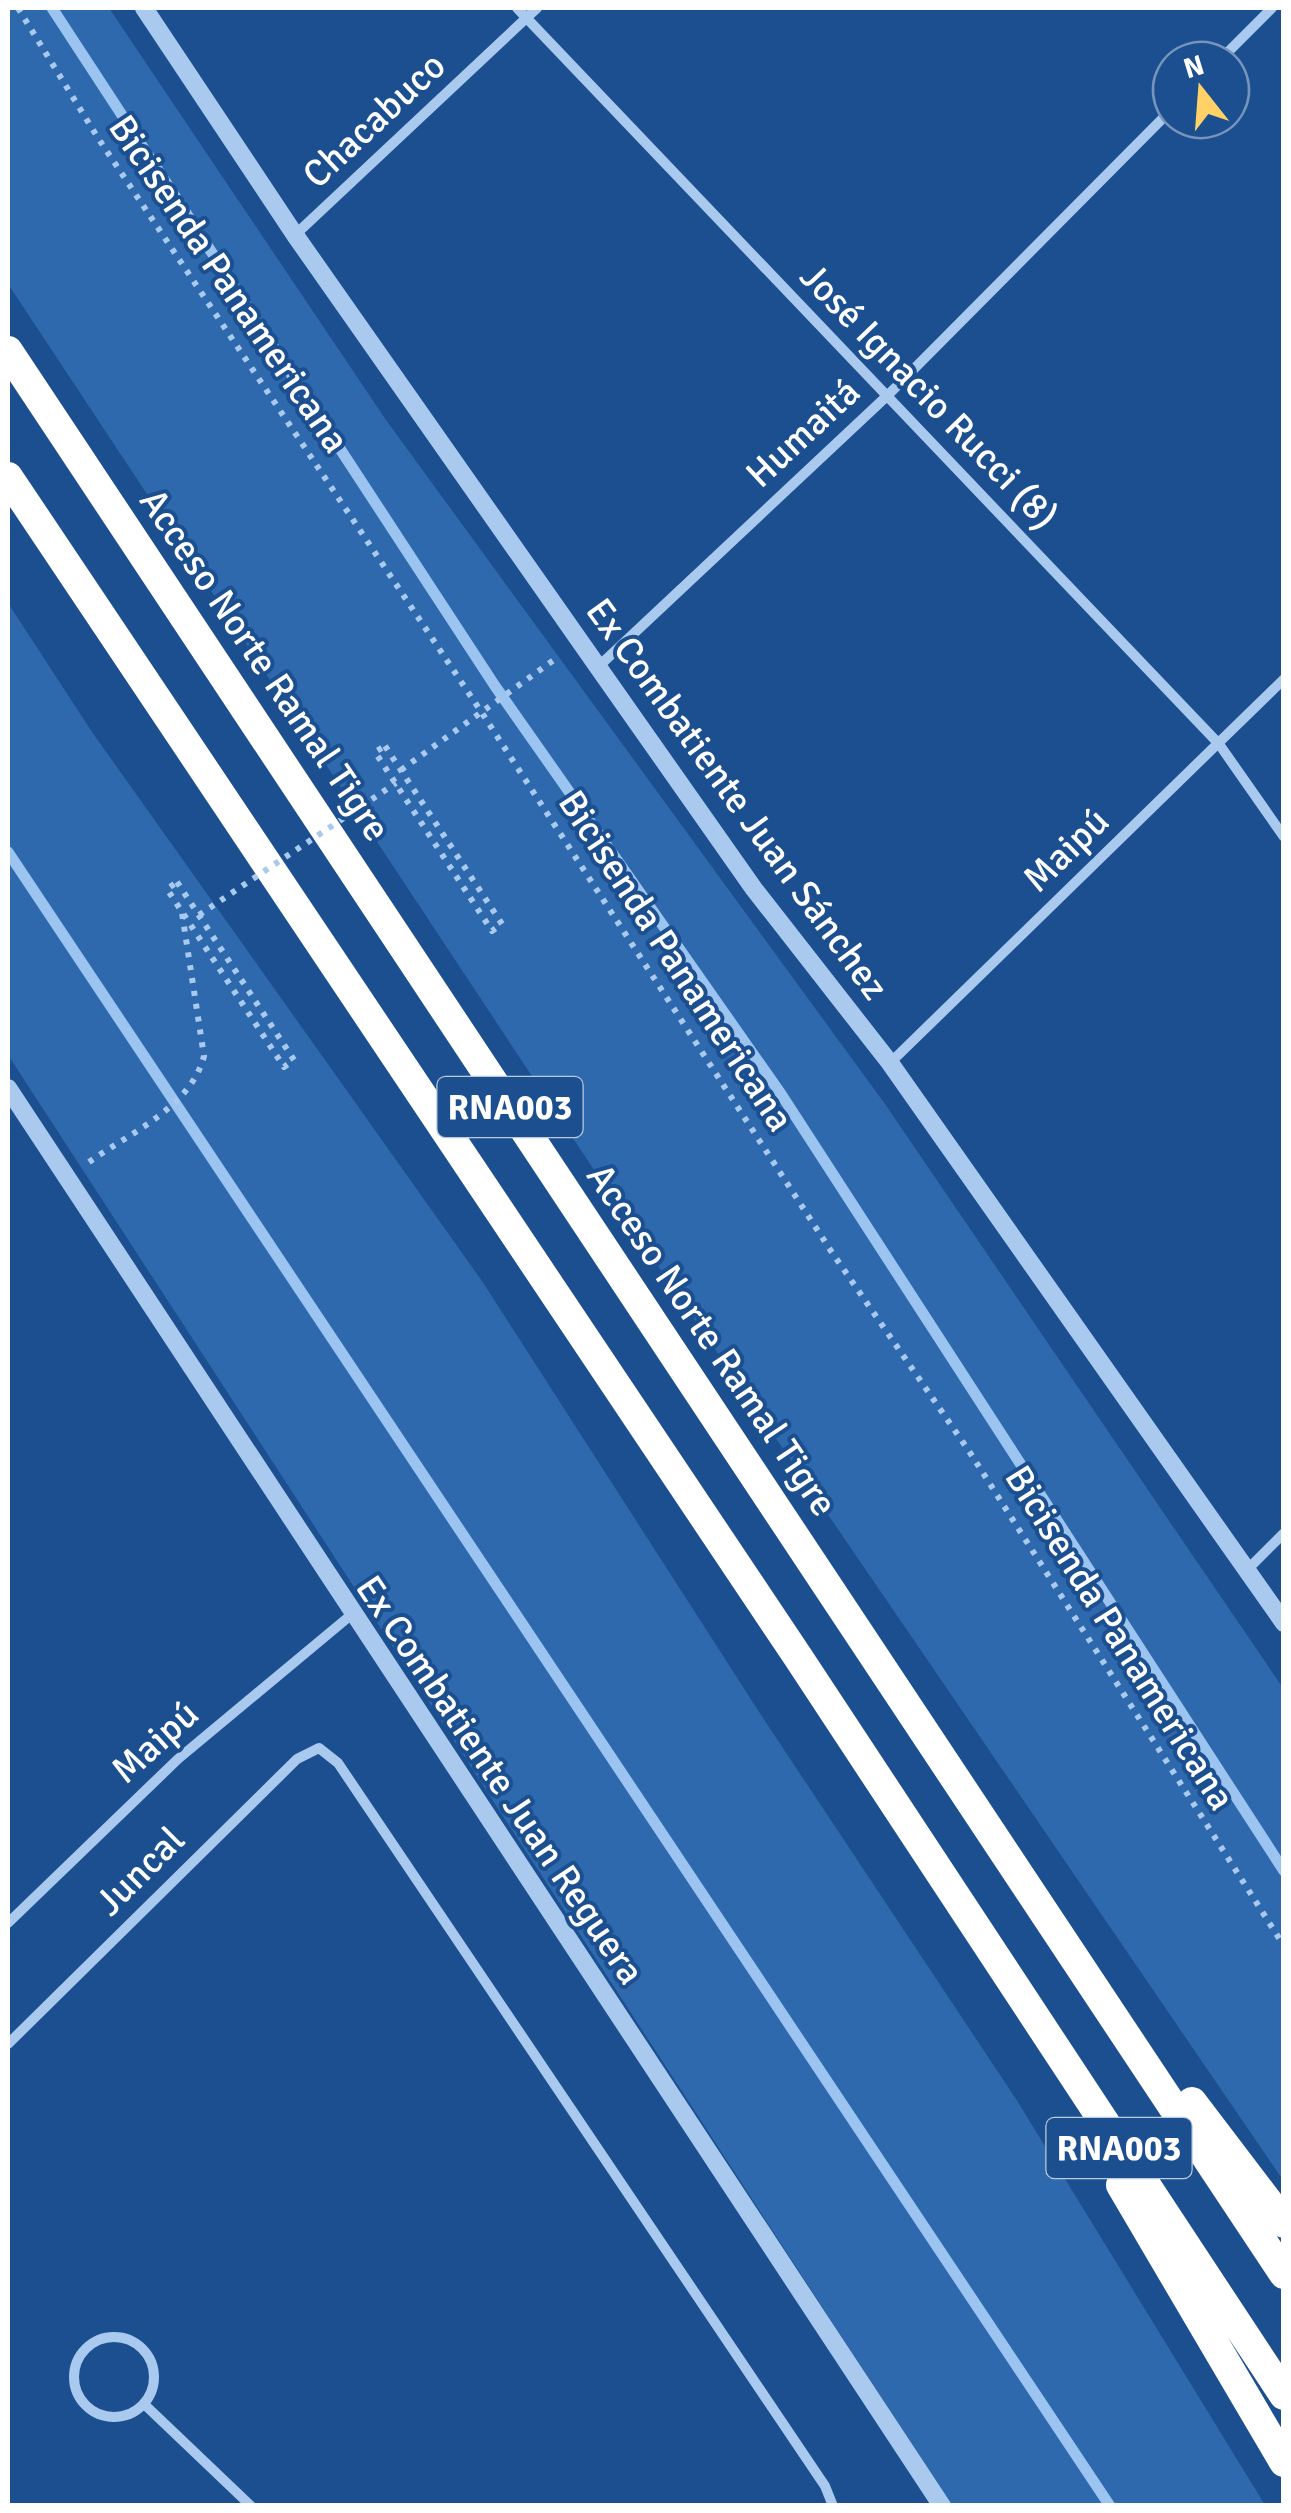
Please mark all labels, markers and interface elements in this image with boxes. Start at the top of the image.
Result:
north arrow [1151,40,1251,140]
street label: Chacabuco [293,42,455,198]
text: N [1180,48,1208,86]
street label: Bicisenda Panamericana [98,106,360,462]
street label: José Ignacio Rucci (8) [790,253,1068,539]
street label: Humaitá [736,369,870,497]
street label: Acceso Norte Ramal Tigre [129,480,401,850]
street label: Ex Combatiente Juan Sánchez [575,589,899,1009]
street label: Bicisenda Panamericana [548,782,804,1140]
street label: Maipú [1013,798,1119,902]
road number: RNA003 [438,1077,582,1137]
street label: Acceso Norte Ramal Tigre [576,1155,848,1525]
street label: Bicisenda Panamericana [995,1457,1245,1819]
street label: Ex Combatiente Juan Reguera [345,1567,655,1993]
street label: Maipú [102,1691,208,1793]
street label: Juncal [86,1817,194,1925]
road number: RNA003 [1046,2118,1192,2178]

